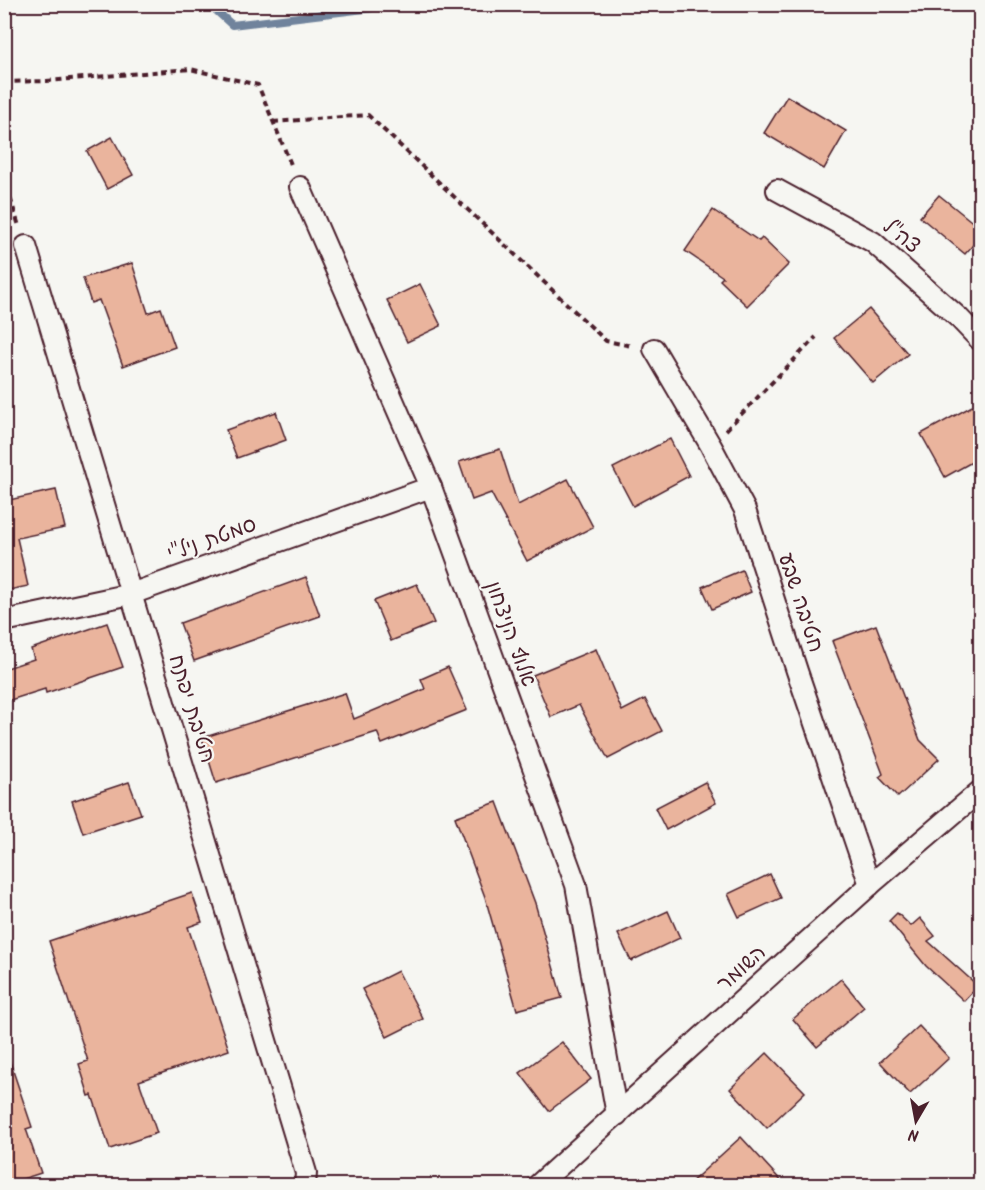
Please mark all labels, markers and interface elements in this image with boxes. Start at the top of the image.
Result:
street label: צה"ל [875,211,927,263]
street label: סמטת ניל"י [163,509,261,571]
street label: חטיבה שבע [768,549,832,657]
street label: אלוף הניצחון [476,576,544,692]
street label: חטיבת יפתח [159,650,223,768]
street label: השומר [710,937,774,1001]
north arrow [886,1091,946,1151]
text: N [907,1121,921,1147]

